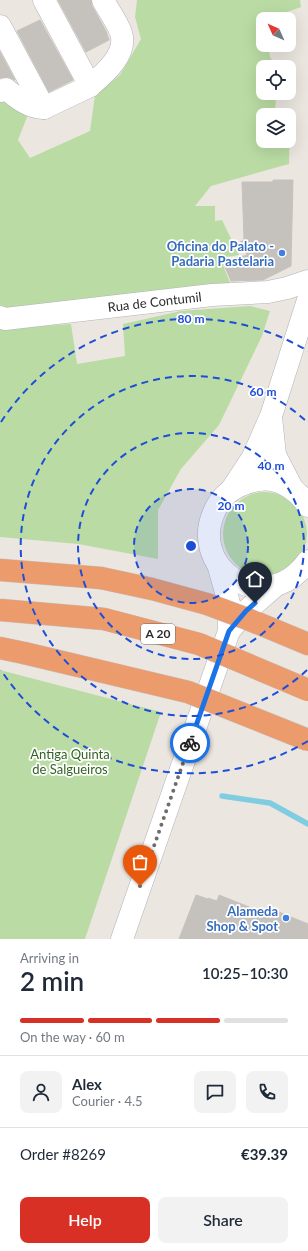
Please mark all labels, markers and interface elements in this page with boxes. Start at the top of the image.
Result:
north arrow [256,12,296,52]
map controls [256,12,296,148]
button: locate [256,60,296,100]
button: layers [256,108,296,148]
place label: Oficina do Palato - Padaria Pastelaria [167,238,274,269]
marker: Oficina do Palato - Padaria Pastelaria [277,248,287,258]
street label: Rua de Contumil [107,288,202,315]
text: 80 m [178,311,204,326]
text: 60 m [250,384,276,399]
text: 40 m [258,458,284,473]
text: 20 m [218,498,244,513]
centre of rings [184,539,198,553]
pin [238,562,272,603]
icon: home [244,568,266,590]
road number: A 20 [141,624,175,644]
courier [170,723,210,763]
icon: bike [179,732,201,754]
park label: Antiga Quinta de Salgueiros [30,746,110,777]
pin [123,845,157,886]
icon: bag [129,851,151,873]
place label: Alameda Shop & Spot [206,903,278,934]
marker: Alameda Shop & Spot [281,913,291,923]
text: Arriving in [20,950,79,966]
text: 10:25–10:30 [202,964,288,982]
text: 2 min [20,965,84,997]
text: On the way · 60 m [20,1029,125,1045]
button: person [20,1071,62,1113]
button: chat [194,1071,236,1113]
button: phone [246,1071,288,1113]
text: Alex [72,1075,102,1093]
text: Courier · 4.5 [72,1093,143,1109]
text: Order #8269 [20,1145,106,1163]
text: €39.39 [241,1145,288,1163]
button: Help [20,1197,150,1243]
button: Share [158,1197,288,1243]

